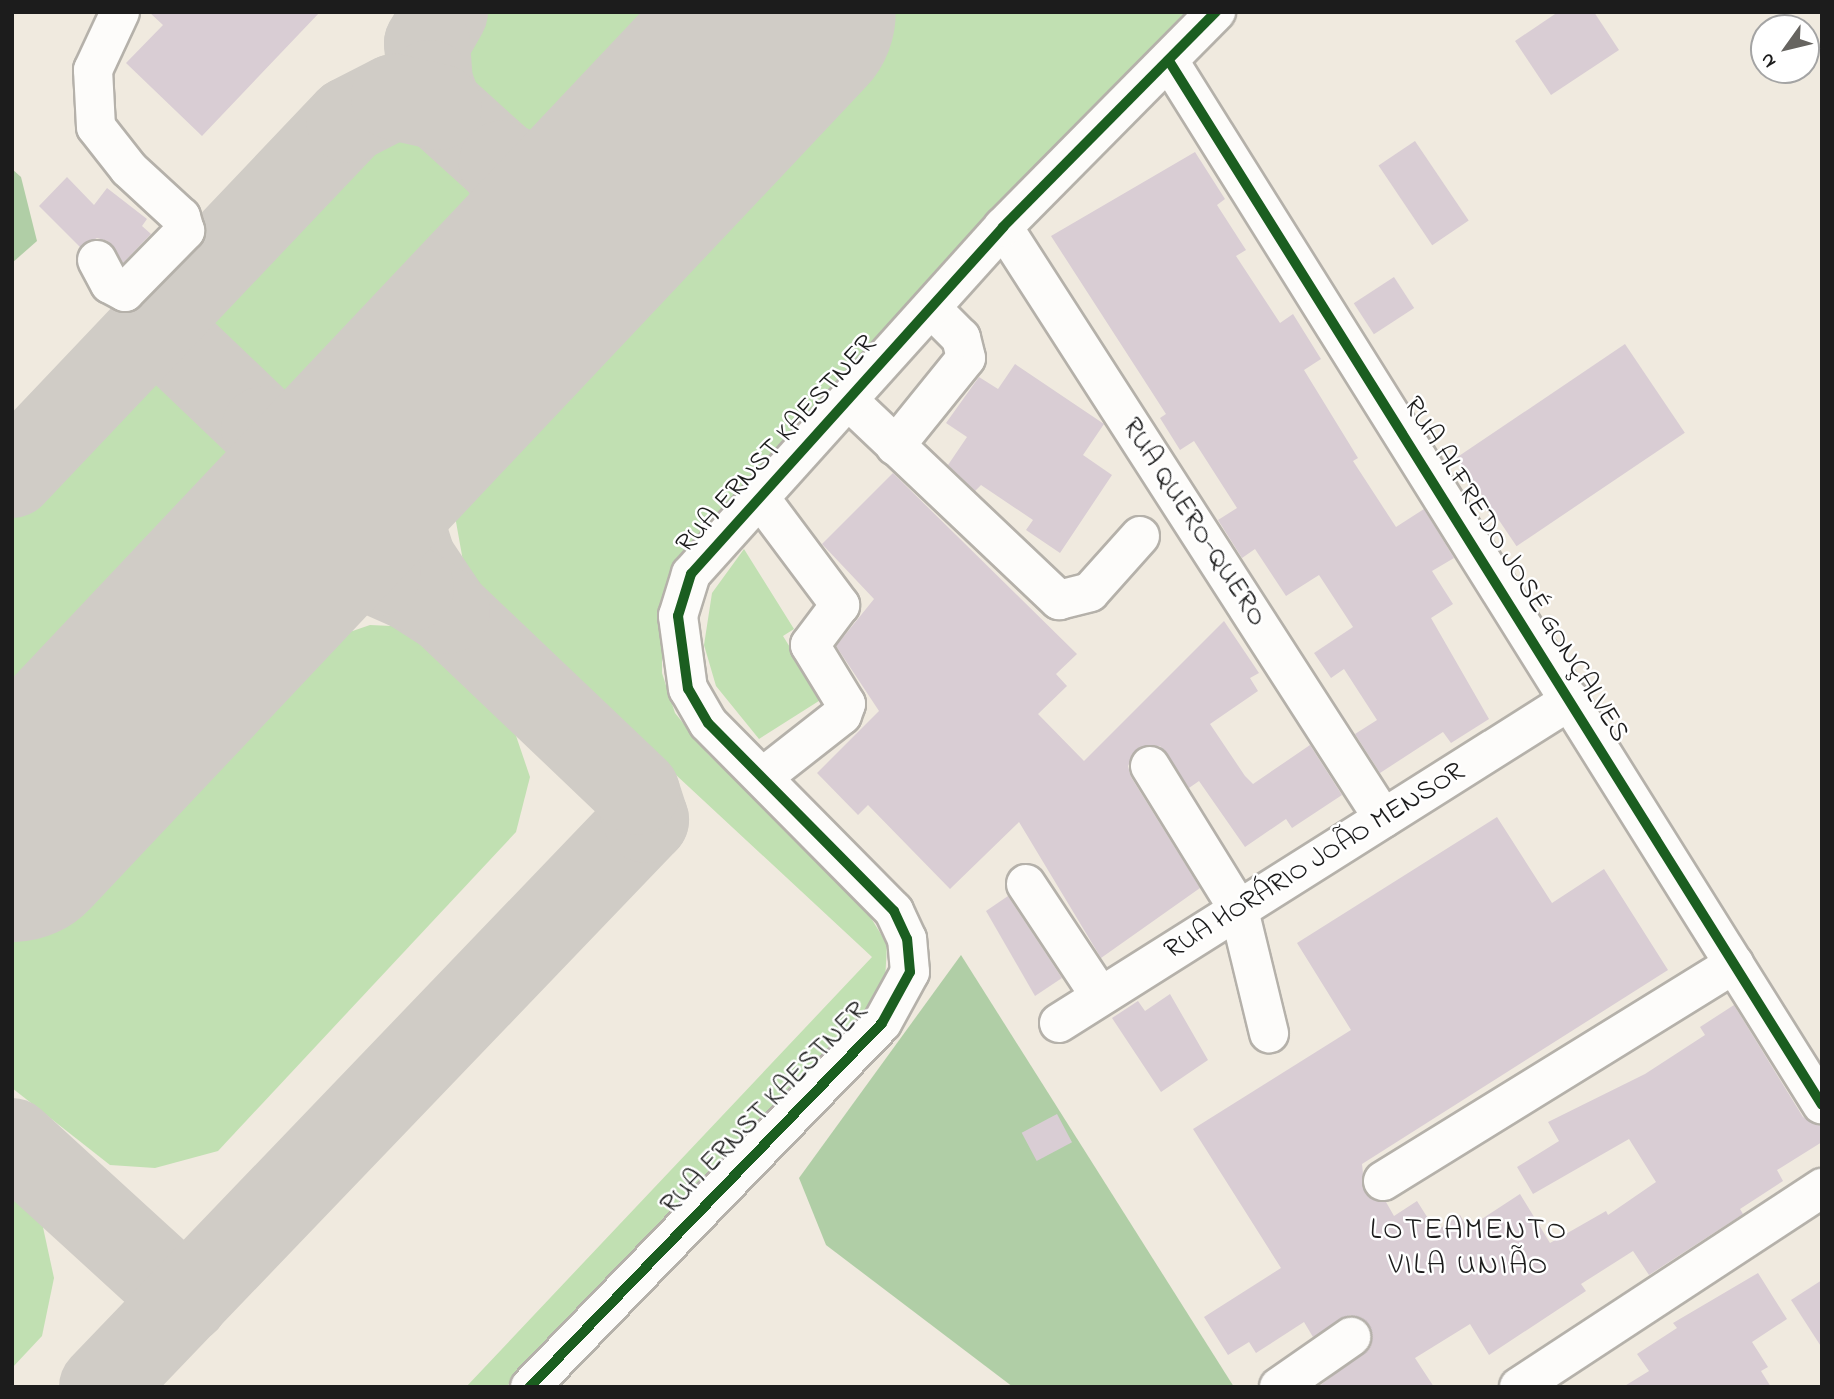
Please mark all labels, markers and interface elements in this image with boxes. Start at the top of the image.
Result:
north arrow [1750,14,1820,84]
text: N [1754,47,1784,73]
street label: RUA ERNST KAESTNER [670,329,884,561]
street label: RUA ALFREDO JOSÉ GONÇALVES [1395,391,1635,749]
street label: RUA QUERO-QUERO [1113,413,1273,633]
street label: RUA HORÁRIO JOÃO MENSOR [1159,756,1471,968]
street label: RUA ERNST KAESTNER [655,996,875,1222]
district label: LOTEAMENTO VILA UNIÃO [1371,1213,1567,1284]

